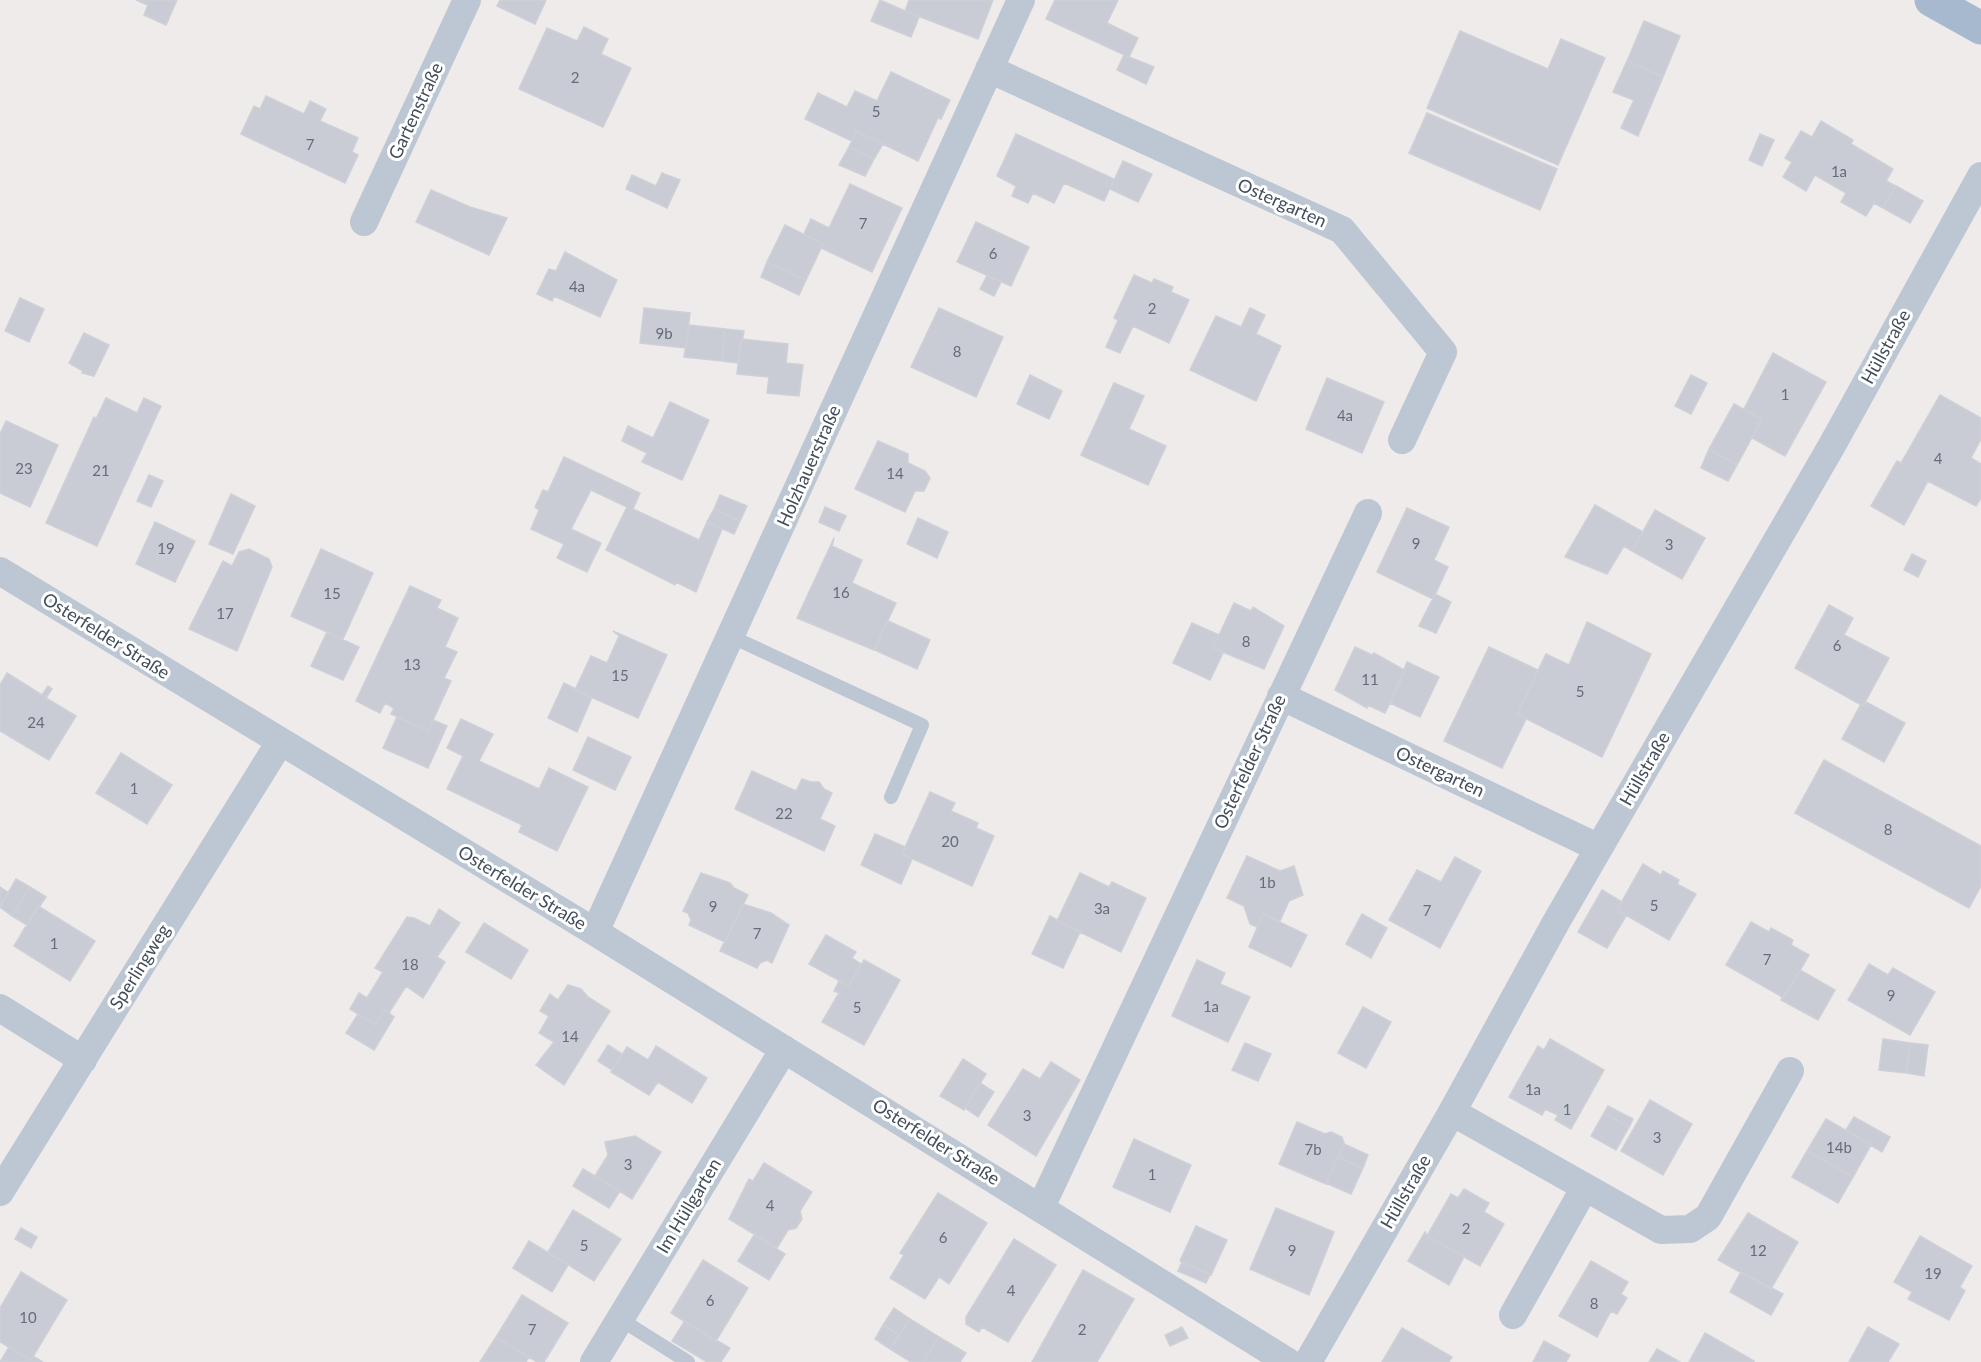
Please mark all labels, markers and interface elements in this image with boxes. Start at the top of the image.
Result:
street label: Gartenstraße [383,59,447,162]
house number: 2 [571,68,579,86]
house number: 5 [872,102,880,120]
house number: 7 [306,135,315,153]
house number: 1a [1831,162,1847,180]
street label: Ostergarten [1234,173,1330,231]
house number: 7 [859,214,868,232]
house number: 6 [989,244,998,262]
house number: 4a [569,277,585,295]
house number: 2 [1148,299,1156,317]
street label: Hüllstraße [1856,305,1915,388]
house number: 9b [655,324,673,342]
house number: 8 [953,342,961,360]
house number: 1 [1781,385,1789,403]
street label: Holzhauerstraße [771,401,845,530]
house number: 4a [1337,406,1353,424]
house number: 4 [1934,449,1943,467]
house number: 23 [15,459,33,477]
house number: 21 [92,461,110,479]
house number: 14 [886,464,904,482]
house number: 9 [1412,534,1420,552]
house number: 3 [1665,535,1673,553]
house number: 19 [157,539,175,557]
house number: 16 [832,583,850,601]
house number: 15 [323,584,341,602]
street label: Osterfelder Straße [39,587,174,683]
house number: 17 [216,604,234,622]
house number: 8 [1242,632,1250,650]
house number: 6 [1833,636,1842,654]
house number: 13 [403,655,421,673]
house number: 15 [611,666,629,684]
house number: 11 [1361,670,1379,688]
house number: 5 [1576,682,1584,700]
street label: Osterfelder Straße [1208,691,1290,832]
house number: 24 [27,713,45,731]
street label: Hüllstraße [1614,728,1674,809]
street label: Ostergarten [1393,741,1488,801]
house number: 1 [130,779,138,797]
house number: 22 [775,804,793,822]
house number: 8 [1884,820,1892,838]
house number: 20 [941,832,959,850]
street label: Osterfelder Straße [454,840,591,934]
house number: 1b [1258,873,1276,891]
house number: 5 [1650,896,1658,914]
house number: 9 [709,897,717,915]
house number: 3a [1094,899,1110,917]
house number: 7 [1423,901,1432,919]
street label: Sperlingweg [104,920,174,1013]
house number: 7 [753,924,762,942]
house number: 1 [50,934,58,952]
house number: 7 [1763,950,1772,968]
house number: 18 [401,955,419,973]
house number: 9 [1887,986,1895,1004]
house number: 1a [1203,997,1219,1015]
house number: 5 [853,998,861,1016]
house number: 14 [561,1027,579,1045]
house number: 1a [1525,1080,1541,1098]
street label: Osterfelder Straße [869,1093,1004,1189]
house number: 1 [1563,1100,1571,1118]
house number: 3 [1023,1106,1031,1124]
house number: 3 [1653,1128,1661,1146]
house number: 14b [1826,1138,1852,1156]
house number: 7b [1304,1140,1322,1158]
street label: Hüllstraße [1375,1151,1435,1232]
street label: Im Hüllgarten [651,1154,725,1257]
house number: 3 [624,1155,632,1173]
house number: 1 [1148,1165,1156,1183]
house number: 4 [766,1196,775,1214]
house number: 2 [1462,1219,1470,1237]
house number: 6 [939,1228,948,1246]
house number: 5 [580,1236,588,1254]
house number: 9 [1288,1241,1296,1259]
house number: 12 [1749,1241,1767,1259]
house number: 19 [1924,1264,1942,1282]
house number: 4 [1007,1281,1016,1299]
house number: 6 [706,1291,715,1309]
house number: 8 [1590,1294,1598,1312]
house number: 10 [19,1308,37,1326]
house number: 7 [528,1320,537,1338]
house number: 2 [1078,1320,1086,1338]

